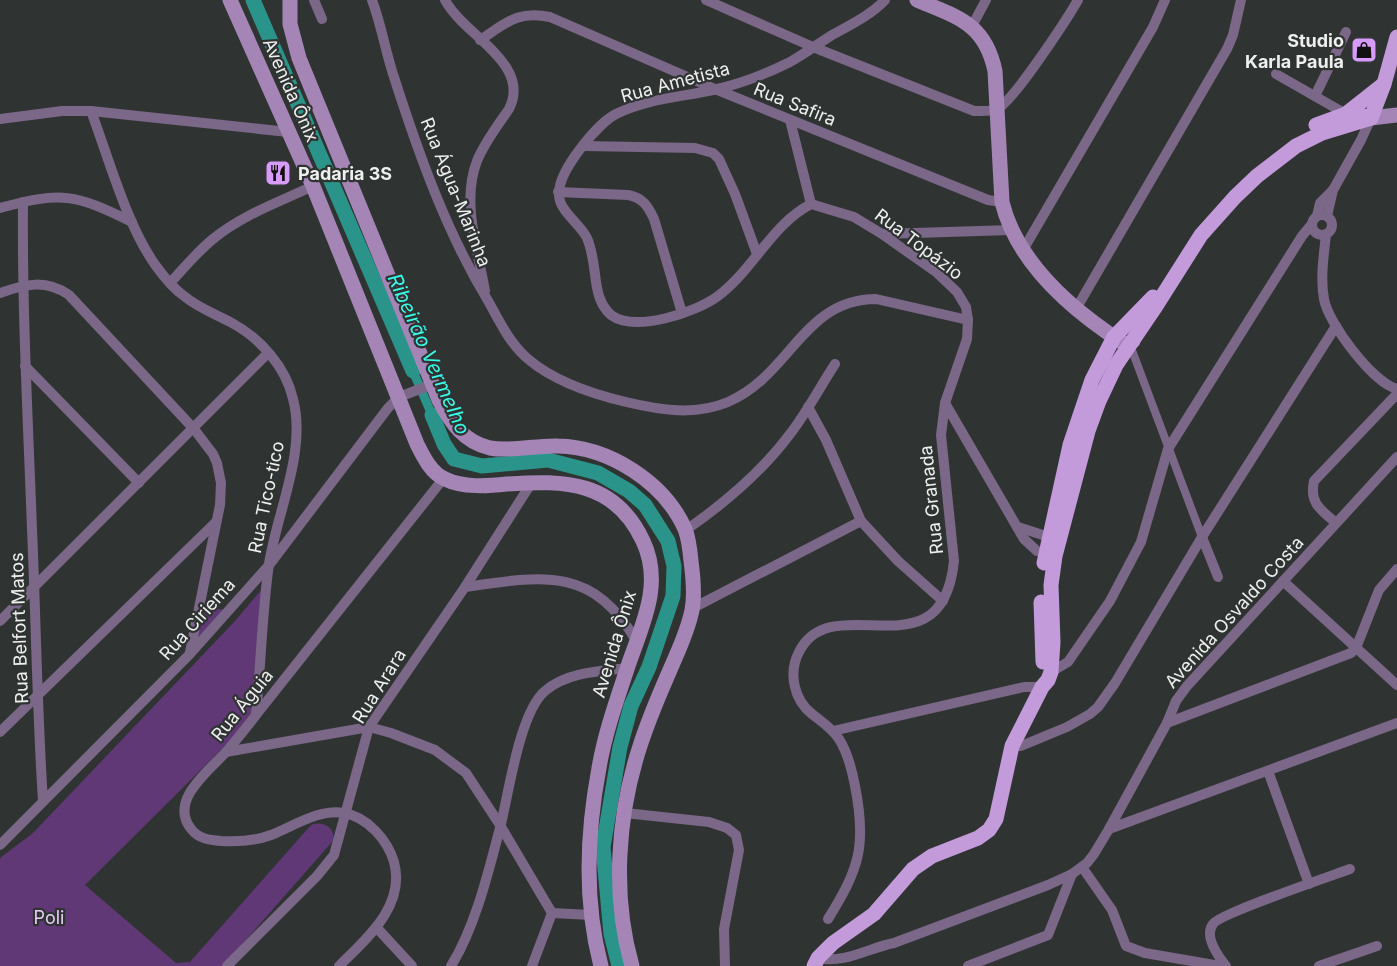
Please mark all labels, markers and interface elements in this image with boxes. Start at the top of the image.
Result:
place label: Studio Karla Paula [1245,30,1344,72]
street label: Avenida Ônix [259,35,324,145]
shop icon: Studio Karla Paula [1349,35,1379,65]
street label: Rua Ametista [618,57,732,107]
street label: Rua Safira [751,78,839,130]
street label: Rua Água-Marinha [416,114,496,270]
restaurant icon: Padaria 3S [263,158,293,188]
place label: Padaria 3S [298,163,392,184]
street label: Rua Topázio [871,204,967,284]
water label: Ribeirão Vermelho [383,270,475,438]
street label: Rua Tico-tico [244,439,288,555]
street label: Rua Granada [915,444,947,556]
street label: Avenida Osvaldo Costa [1160,532,1308,692]
street label: Rua Belfort Matos [6,552,32,704]
street label: Rua Ciriema [155,574,239,664]
street label: Avenida Ônix [587,587,640,700]
street label: Rua Arara [348,645,410,727]
street label: Rua Águia [206,664,277,745]
park label: Poli [34,907,64,928]

